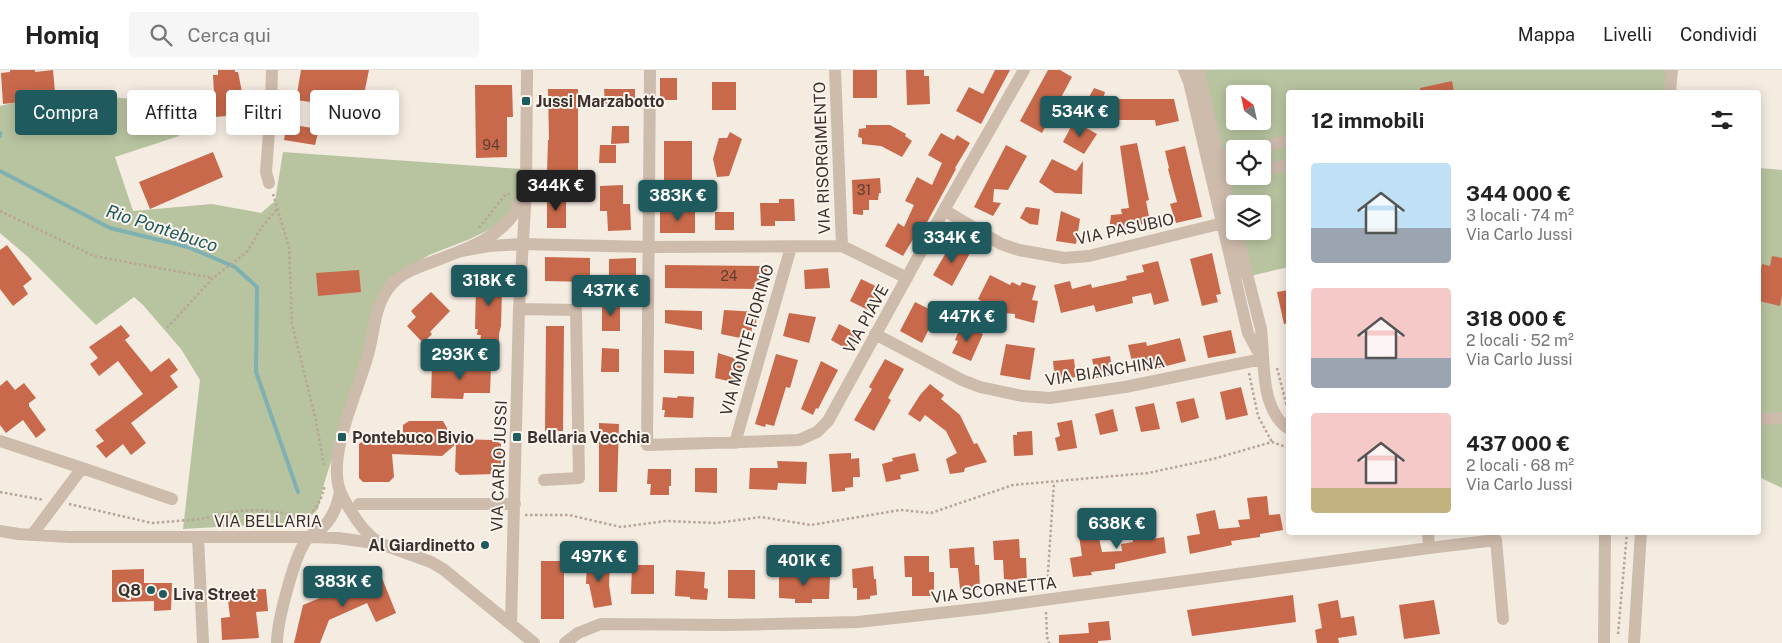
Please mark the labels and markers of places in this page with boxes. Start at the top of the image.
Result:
place label: Jussi Marzabotto [536,92,665,111]
marker: Jussi Marzabotto [520,95,532,107]
pin: 534K € [1039,96,1121,138]
pin: 344K € [515,170,597,212]
pin: 383K € [637,180,719,222]
pin: 334K € [911,222,993,264]
pin: 318K € [448,264,530,307]
pin: 437K € [570,274,652,317]
pin: 447K € [926,300,1008,343]
pin: 293K € [419,338,501,381]
place label: Pontebuco Bivio [352,428,474,447]
place label: Bellaria Vecchia [527,428,650,447]
marker: Pontebuco Bivio [336,431,348,443]
marker: Bellaria Vecchia [511,431,523,443]
pin: 638K € [1076,508,1158,550]
place label: Al Giardinetto [368,536,475,555]
marker: Al Giardinetto [479,539,491,551]
pin: 497K € [558,540,640,583]
pin: 401K € [763,544,845,587]
pin: 383K € [302,566,384,608]
place label: Q8 [118,581,141,600]
marker: Q8 [145,584,157,596]
place label: Liva Street [173,585,256,604]
marker: Liva Street [157,588,169,600]

